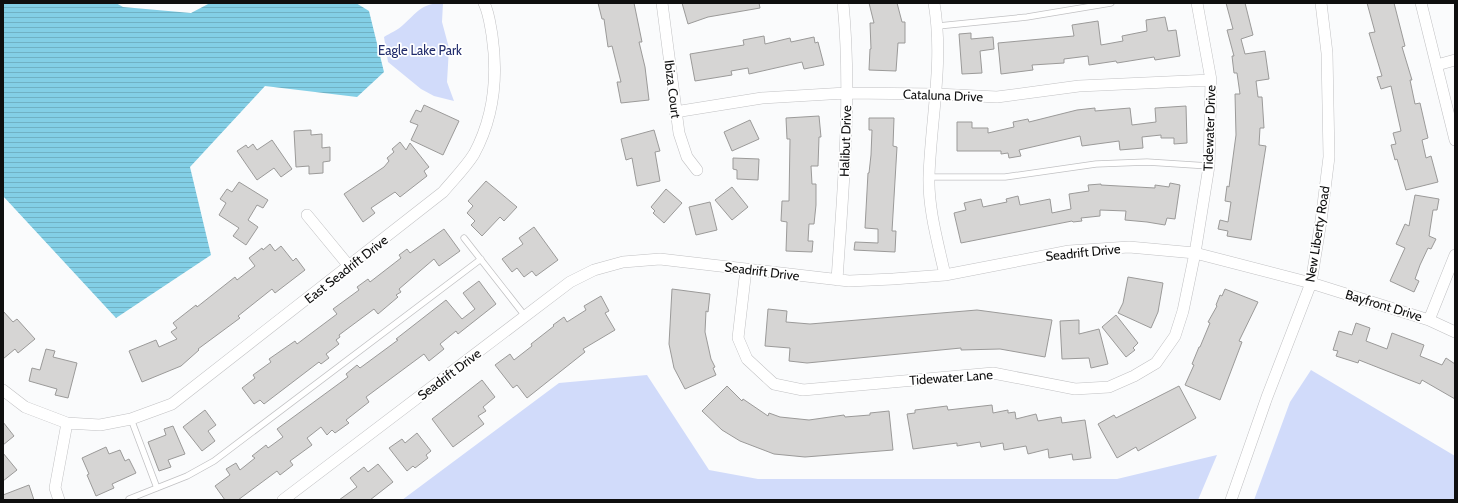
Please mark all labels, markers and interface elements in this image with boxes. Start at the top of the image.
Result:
park label: Eagle Lake Park [378,42,462,58]
street label: Ibiza Court [661,59,685,120]
street label: Tidewater Drive [1200,84,1219,171]
street label: Cataluna Drive [903,86,984,104]
street label: Halibut Drive [836,105,854,177]
street label: New Liberty Road [1301,185,1333,283]
street label: East Seadrift Drive [301,231,391,307]
street label: Seadrift Drive [1045,240,1122,264]
street label: Seadrift Drive [724,258,801,284]
street label: Bayfront Drive [1344,286,1425,324]
street label: Seadrift Drive [414,345,484,403]
street label: Tidewater Lane [909,366,994,388]

